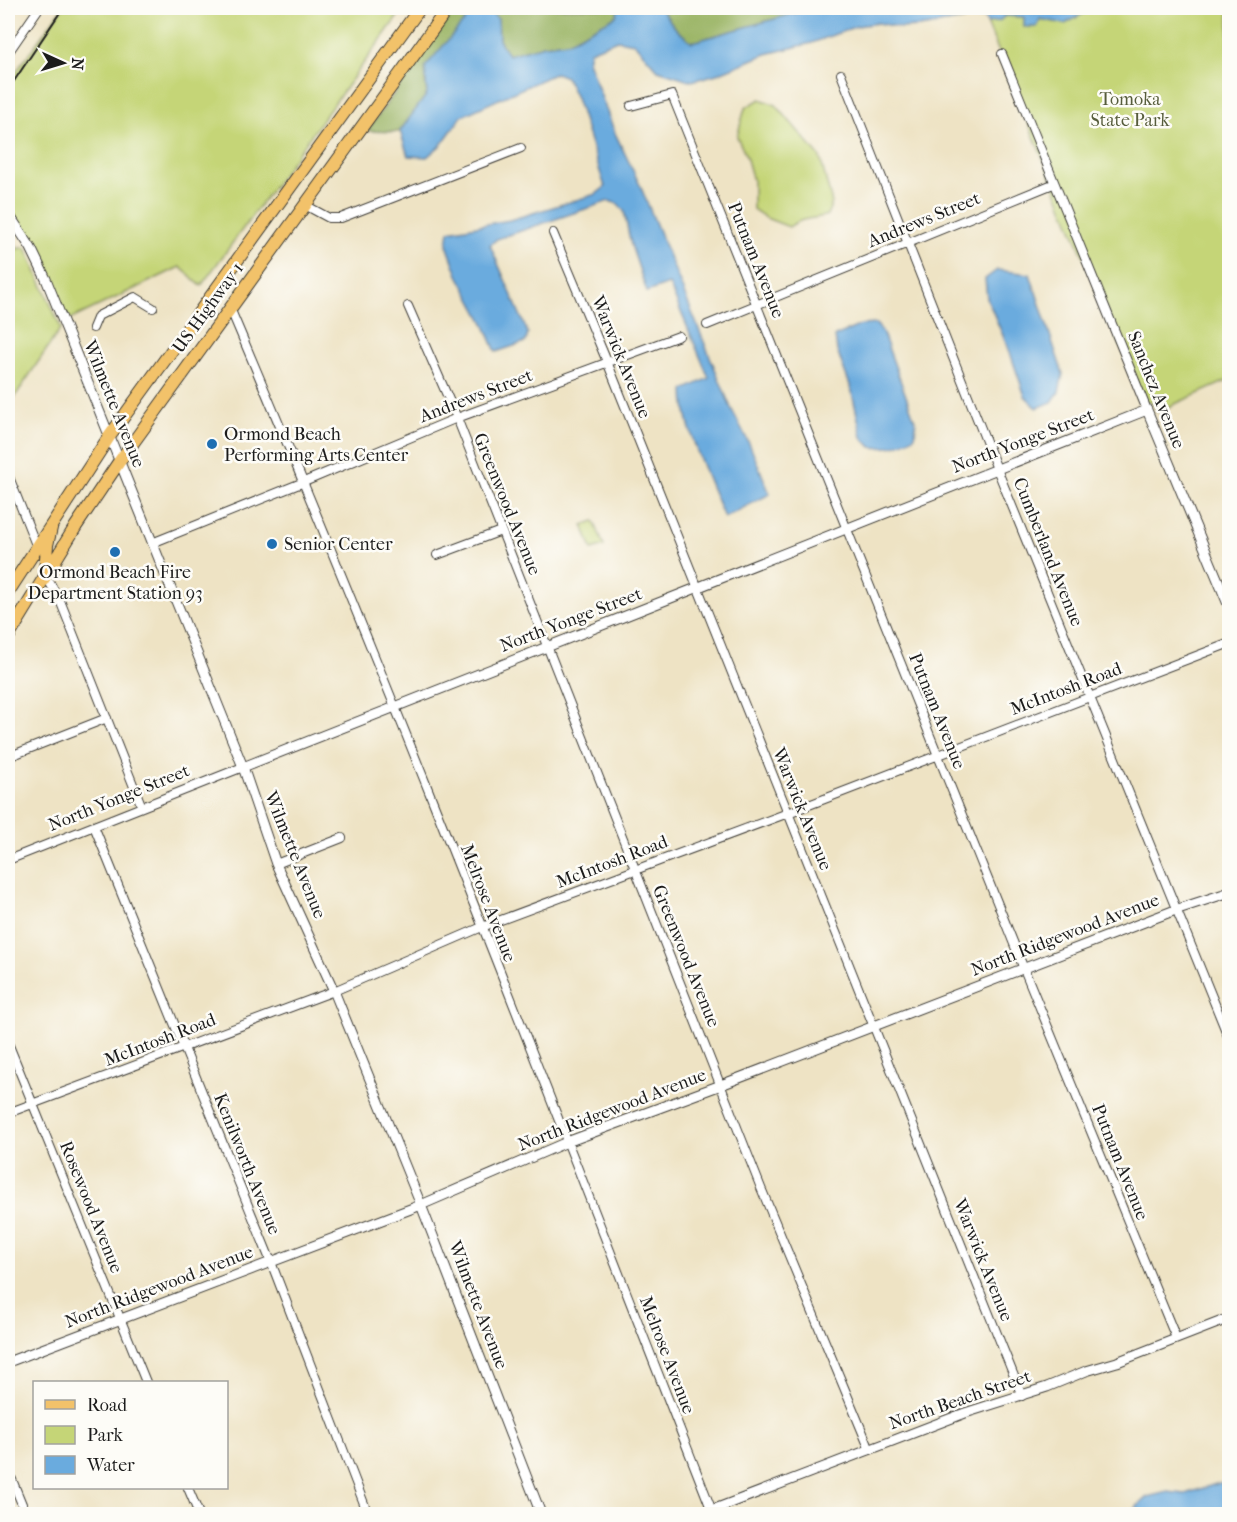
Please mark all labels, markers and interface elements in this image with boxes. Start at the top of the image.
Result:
north arrow [33,33,93,93]
text: N [68,57,87,72]
park label: Tomoka State Park [1090,89,1170,131]
street label: Andrews Street [864,188,984,253]
street label: Putnam Avenue [723,199,789,321]
street label: US Highway 1 [168,259,248,357]
street label: Warwick Avenue [586,292,655,421]
street label: Sanchez Avenue [1123,328,1189,452]
street label: Wilmette Avenue [79,336,149,471]
street label: Andrews Street [415,365,536,428]
street label: North Yonge Street [949,404,1098,478]
place label: Ormond Beach Performing Arts Center [224,424,409,466]
street label: Greenwood Avenue [469,430,545,578]
marker: Ormond Beach Performing Arts Center [205,437,219,451]
street label: Cumberland Avenue [1009,475,1087,629]
place label: Senior Center [284,534,393,555]
marker: Senior Center [265,537,279,551]
marker: Ormond Beach Fire Department Station 93 [108,545,122,559]
place label: Ormond Beach Fire Department Station 93 [27,562,203,604]
street label: North Yonge Street [497,583,646,657]
street label: Putnam Avenue [904,650,970,772]
street label: McIntosh Road [1007,658,1125,720]
street label: Warwick Avenue [767,744,836,873]
street label: North Yonge Street [45,760,193,836]
street label: Wilmette Avenue [260,787,330,922]
street label: McIntosh Road [553,831,671,893]
street label: Melrose Avenue [456,841,520,965]
street label: Greenwood Avenue [648,882,724,1030]
street label: North Ridgewood Avenue [968,889,1162,981]
street label: McIntosh Road [101,1009,219,1071]
street label: North Ridgewood Avenue [515,1064,709,1156]
street label: Kenilworth Avenue [209,1090,285,1238]
street label: Putnam Avenue [1087,1101,1153,1223]
street label: Rosewood Avenue [55,1138,127,1276]
street label: Warwick Avenue [948,1195,1017,1324]
street label: Wilmette Avenue [444,1237,512,1372]
street label: North Ridgewood Avenue [62,1241,256,1333]
street label: Melrose Avenue [635,1293,699,1417]
street label: North Beach Street [886,1366,1034,1434]
legend [33,1381,228,1489]
text: Road [87,1395,127,1416]
text: Park [87,1425,124,1446]
text: Water [86,1455,135,1476]

